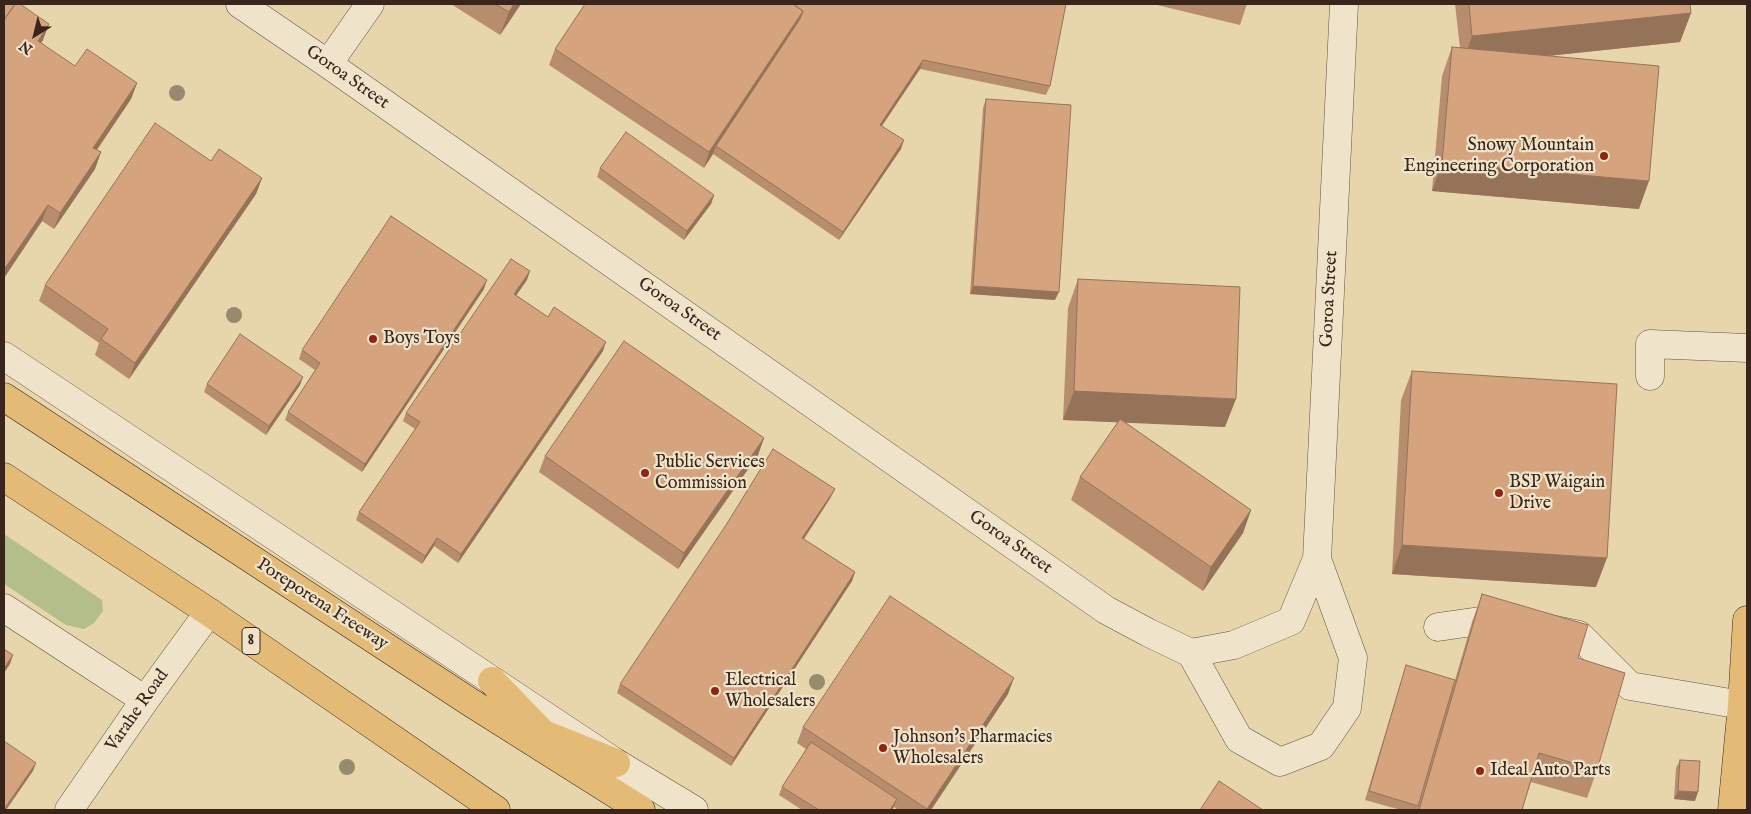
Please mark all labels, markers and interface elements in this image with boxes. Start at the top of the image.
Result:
north arrow [10,10,60,60]
text: N [16,36,36,58]
street label: Goroa Street [301,41,393,115]
place label: Snowy Mountain Engineering Corporation [1403,135,1594,178]
marker: Snowy Mountain Engineering Corporation [1598,150,1610,162]
street label: Goroa Street [1317,250,1343,348]
street label: Goroa Street [633,273,725,347]
place label: Boys Toys [383,328,460,350]
marker: Boys Toys [367,333,379,345]
place label: Public Services Commission [655,452,765,494]
marker: Public Services Commission [639,467,651,479]
place label: BSP Waigain Drive [1509,472,1605,514]
marker: BSP Waigain Drive [1493,487,1505,499]
street label: Goroa Street [964,506,1056,580]
street label: Poreporena Freeway [252,554,392,656]
road number: 8 [242,627,260,654]
street label: Varahe Road [102,666,174,756]
place label: Electrical Wholesalers [725,670,815,712]
marker: Electrical Wholesalers [709,685,721,697]
place label: Johnson's Pharmacies Wholesalers [893,727,1052,770]
marker: Johnson's Pharmacies Wholesalers [877,742,889,754]
place label: Ideal Auto Parts [1490,760,1611,782]
marker: Ideal Auto Parts [1474,765,1486,777]

